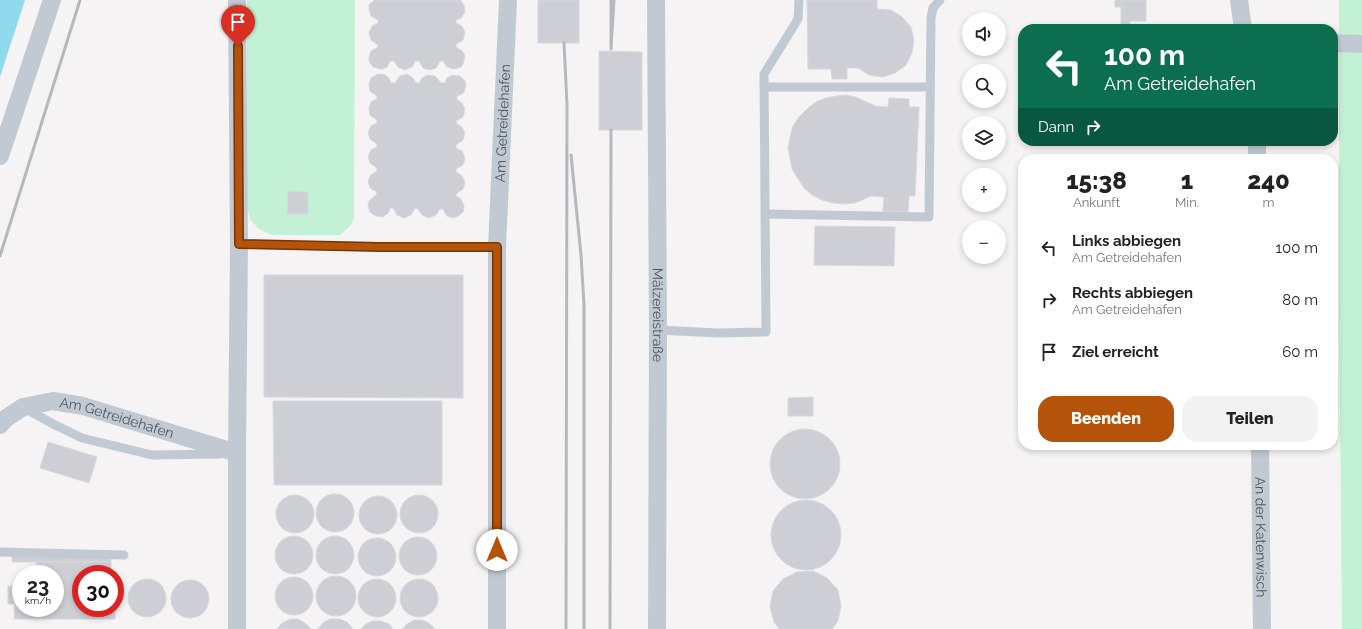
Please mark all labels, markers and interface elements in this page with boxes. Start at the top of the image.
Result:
pin [221,5,255,46]
icon: arrive [227,11,249,33]
map controls [962,12,1006,264]
button: sound [962,12,1006,56]
text: 100 m [1104,39,1185,72]
icon: left [1038,40,1090,92]
street label: Am Getreidehafen [492,64,513,183]
button: search [962,64,1006,108]
text: Am Getreidehafen [1104,73,1256,94]
button: layers [962,116,1006,160]
icon: right [1082,116,1104,138]
text: Dann [1038,118,1074,136]
text: 15:38 [1066,166,1127,195]
text: 1 [1181,166,1193,195]
text: 240 [1247,166,1290,195]
button: + [962,168,1006,212]
text: Ankunft [1073,195,1120,210]
text: Min. [1175,195,1199,210]
text: m [1263,195,1275,210]
button: − [962,220,1006,264]
text: Links abbiegen [1072,232,1181,250]
icon: left [1038,237,1060,259]
text: 100 m [1276,239,1318,257]
text: Am Getreidehafen [1072,250,1182,265]
street label: Mälzereistraße [650,268,666,362]
text: Rechts abbiegen [1072,284,1193,302]
icon: right [1038,289,1060,311]
text: 80 m [1282,291,1318,309]
text: Am Getreidehafen [1072,302,1182,317]
icon: arrive [1038,341,1060,363]
text: Ziel erreicht [1072,343,1159,361]
text: 60 m [1282,343,1318,361]
street label: Am Getreidehafen [58,394,176,441]
button: Beenden [1038,396,1174,442]
button: Teilen [1182,396,1318,442]
street label: An der Katenwisch [1252,477,1270,597]
position arrow [476,529,518,571]
speed limit sign: 30 [72,565,124,617]
text: 23 [27,574,49,598]
text: km/h [25,595,51,606]

